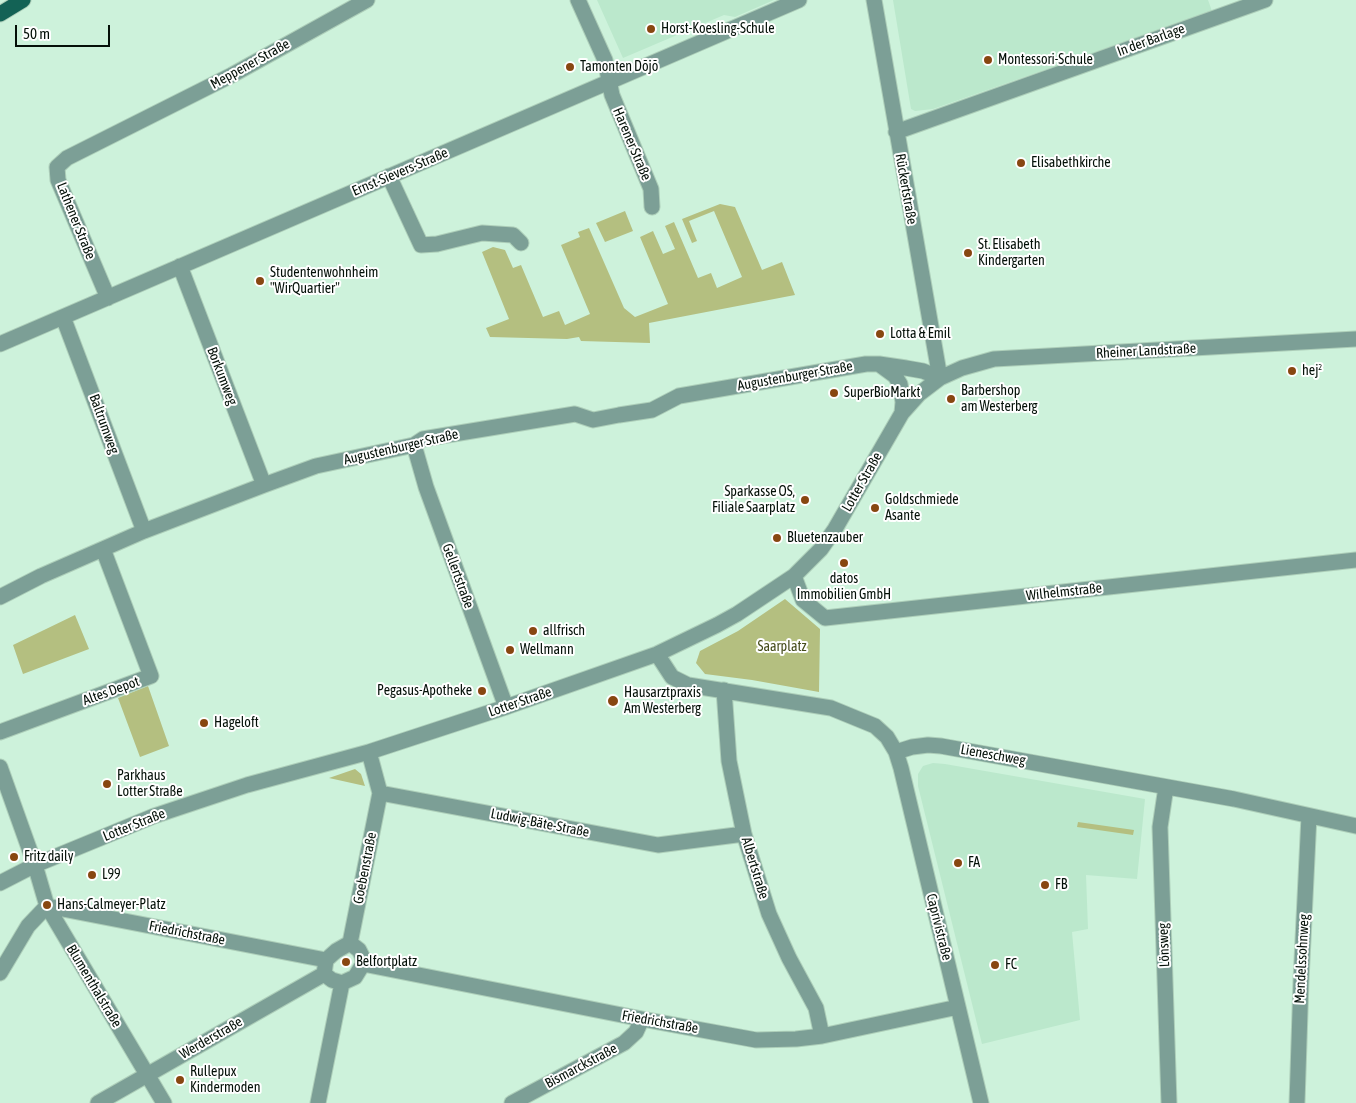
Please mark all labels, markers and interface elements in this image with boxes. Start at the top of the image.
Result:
scale bar [18,15,112,47]
street label: In der Barlage [1115,20,1187,60]
place label: Horst-Koesling-Schule [661,21,775,37]
marker: Horst-Koesling-Schule [645,23,657,35]
text: 50 m [23,25,50,42]
street label: Meppener Straße [208,35,292,93]
place label: Montessori-Schule [998,52,1093,68]
marker: Montessori-Schule [982,54,994,66]
place label: Tamonten Dōjō [580,59,658,75]
marker: Tamonten Dōjō [564,61,576,73]
street label: Harener Straße [609,105,655,183]
street label: Ernst-Sievers-Straße [350,144,450,200]
street label: Rückertstraße [892,152,920,226]
place label: Elisabethkirche [1031,155,1111,171]
marker: Elisabethkirche [1015,157,1027,169]
street label: Lathener Straße [53,180,99,262]
place label: St. Elisabeth Kindergarten [978,237,1045,270]
marker: St. Elisabeth Kindergarten [962,247,974,259]
place label: Studentenwohnheim "WirQuartier" [270,265,378,298]
marker: Studentenwohnheim "WirQuartier" [254,275,266,287]
place label: Lotta & Emil [890,326,951,342]
marker: Lotta & Emil [874,328,886,340]
street label: Rheiner Landstraße [1096,340,1196,362]
street label: Borkumweg [203,345,241,407]
street label: Augustenburger Straße [736,358,854,394]
place label: hej² [1302,363,1322,379]
marker: hej² [1286,365,1298,377]
place label: Barbershop am Westerberg [961,383,1038,416]
place label: SuperBioMarkt [844,385,920,401]
marker: SuperBioMarkt [828,387,840,399]
street label: Baltrumweg [85,392,123,456]
marker: Barbershop am Westerberg [945,393,957,405]
street label: Augustenburger Straße [342,426,460,468]
street label: Lotter Straße [838,449,886,515]
place label: Sparkasse OS, Filiale Saarplatz [712,484,795,516]
place label: Goldschmiede Asante [885,492,959,524]
marker: Sparkasse OS, Filiale Saarplatz [799,494,811,506]
marker: Goldschmiede Asante [869,502,881,514]
place label: Bluetenzauber [787,530,863,546]
marker: Bluetenzauber [771,532,783,544]
street label: Gellertstraße [439,541,477,611]
marker: datos Immobilien GmbH [838,557,850,569]
place label: datos Immobilien GmbH [797,571,891,604]
street label: Wilhelmstraße [1025,580,1103,604]
place label: allfrisch [543,623,585,639]
marker: allfrisch [527,625,539,637]
park label: Saarplatz [758,639,806,655]
place label: Wellmann [520,642,574,658]
marker: Wellmann [504,644,516,656]
street label: Altes Depot [80,673,142,709]
place label: Pegasus-Apotheke [377,683,472,699]
street label: Lotter Straße [486,683,554,721]
marker: Pegasus-Apotheke [476,685,488,697]
place label: Hausarztpraxis Am Westerberg [624,685,701,718]
marker: Hausarztpraxis Am Westerberg [606,694,620,708]
place label: Hageloft [214,715,259,731]
marker: Hageloft [198,717,210,729]
street label: Lieneschweg [959,741,1027,769]
place label: Parkhaus Lotter Straße [117,768,183,800]
marker: Parkhaus Lotter Straße [101,778,113,790]
street label: Lotter Straße [100,805,168,845]
street label: Ludwig-Bäte-Straße [489,805,591,841]
street label: Goebenstraße [350,831,380,905]
street label: Albertstraße [738,835,772,901]
place label: Fritz daily [24,849,73,865]
marker: Fritz daily [8,851,20,863]
place label: FA [968,855,980,871]
marker: FA [952,857,964,869]
place label: L99 [102,867,121,883]
marker: L99 [86,869,98,881]
place label: FB [1055,877,1067,893]
marker: FB [1039,879,1051,891]
street label: Caprivistraße [923,892,955,962]
place label: Hans-Calmeyer-Platz [57,897,165,913]
marker: Hans-Calmeyer-Platz [41,899,53,911]
street label: Mendelssohnweg [1291,914,1313,1004]
street label: Friedrichstraße [147,917,227,949]
street label: Lönsweg [1155,923,1173,967]
street label: Blumenthalstraße [63,942,125,1030]
place label: Belfortplatz [356,954,417,970]
marker: Belfortplatz [340,956,352,968]
place label: FC [1005,957,1017,973]
marker: FC [989,959,1001,971]
street label: Friedrichstraße [621,1007,699,1037]
street label: Werderstraße [177,1013,245,1063]
street label: Bismarckstraße [542,1040,620,1092]
place label: Rullepux Kindermoden [190,1064,260,1096]
marker: Rullepux Kindermoden [174,1074,186,1086]

